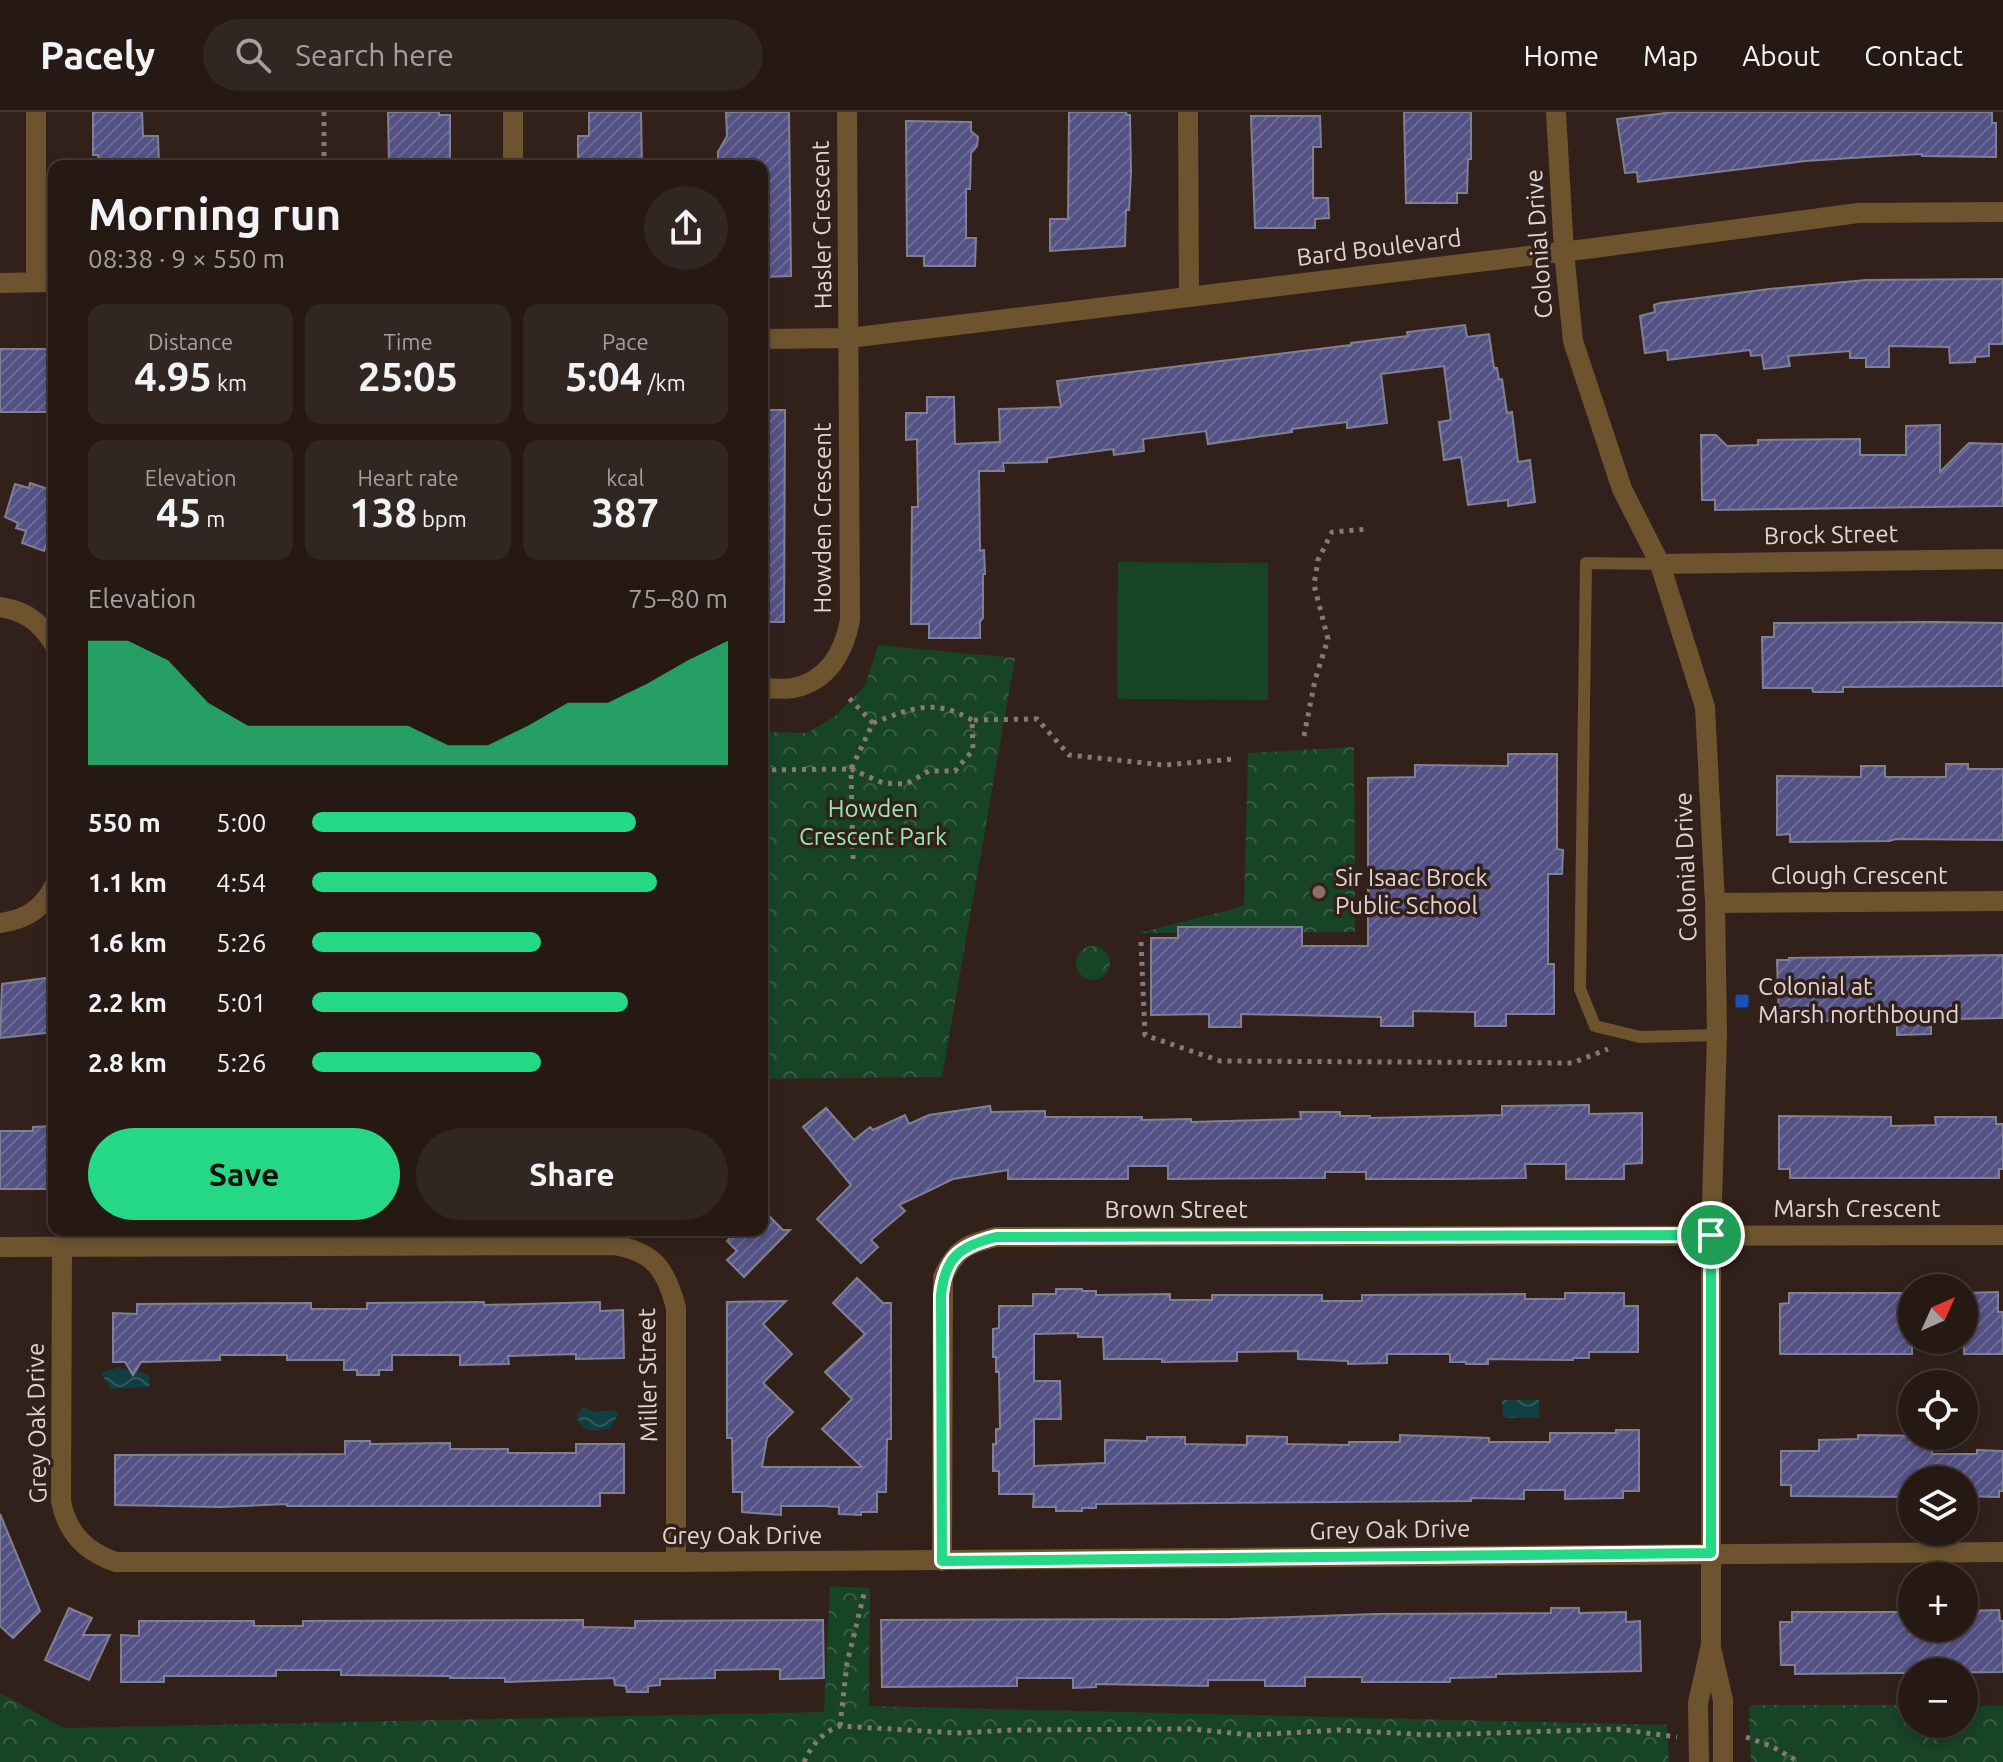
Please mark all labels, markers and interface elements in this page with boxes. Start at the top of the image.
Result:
search box [203,19,763,91]
icon: search [231,33,275,77]
text: Pacely [40,34,155,76]
text: Search here [295,38,454,72]
text: Home [1524,40,1599,71]
text: Map [1643,40,1698,71]
text: About [1742,40,1820,71]
text: Contact [1864,40,1963,71]
street label: Hasler Crescent [807,140,836,309]
street label: Colonial Drive [1520,169,1557,320]
button: share [644,186,728,270]
text: Morning run [88,189,341,238]
street label: Bard Boulevard [1295,224,1463,271]
text: 08:38 · 9 × 550 m [88,244,285,273]
text: Distance [148,329,233,354]
text: Time [383,329,433,354]
text: Pace [602,329,649,354]
text: 4.95 [134,354,212,399]
text: 25:05 [358,354,458,399]
text: 5:04 [565,354,642,399]
text: km [212,370,247,395]
text: /km [642,370,686,395]
street label: Howden Crescent [809,422,836,613]
text: Elevation [145,465,237,490]
text: Heart rate [357,465,459,490]
text: kcal [606,465,644,490]
text: 45 [156,490,201,535]
text: 138 [349,490,417,535]
text: 387 [591,490,659,535]
text: m [201,506,225,531]
text: bpm [417,506,467,531]
street label: Brock Street [1764,520,1899,549]
text: Elevation [88,584,196,613]
text: 75–80 m [628,584,728,613]
street label: Colonial Drive [1669,792,1702,942]
park label: Howden Crescent Park [799,795,947,850]
text: 550 m [88,808,161,837]
text: 5:00 [216,808,266,837]
street label: Clough Crescent [1771,862,1948,889]
place label: Sir Isaac Brock Public School [1335,864,1488,919]
text: 1.1 km [88,868,167,897]
text: 4:54 [216,868,266,897]
marker: Sir Isaac Brock Public School [1310,883,1328,901]
text: 1.6 km [88,928,167,957]
text: 5:26 [216,928,266,957]
place label: Colonial at Marsh northbound [1758,973,1959,1028]
text: 2.2 km [88,988,167,1017]
text: 5:01 [216,988,266,1017]
marker: Colonial at Marsh northbound [1733,992,1751,1010]
text: 2.8 km [88,1048,167,1077]
text: 5:26 [216,1048,266,1077]
button: Save [88,1128,400,1220]
button: Share [416,1128,728,1220]
street label: Marsh Crescent [1774,1195,1941,1222]
street label: Brown Street [1104,1196,1248,1223]
pin [1677,1201,1745,1269]
icon: arrive [1689,1213,1733,1257]
north arrow [1898,1274,1978,1354]
map controls [1898,1274,1978,1738]
street label: Miller Street [633,1307,662,1442]
street label: Grey Oak Drive [22,1342,51,1504]
button: locate [1898,1370,1978,1450]
button: layers [1898,1466,1978,1546]
street label: Grey Oak Drive [1309,1515,1471,1544]
street label: Grey Oak Drive [662,1522,822,1549]
button: + [1898,1562,1978,1642]
button: − [1898,1658,1978,1738]

